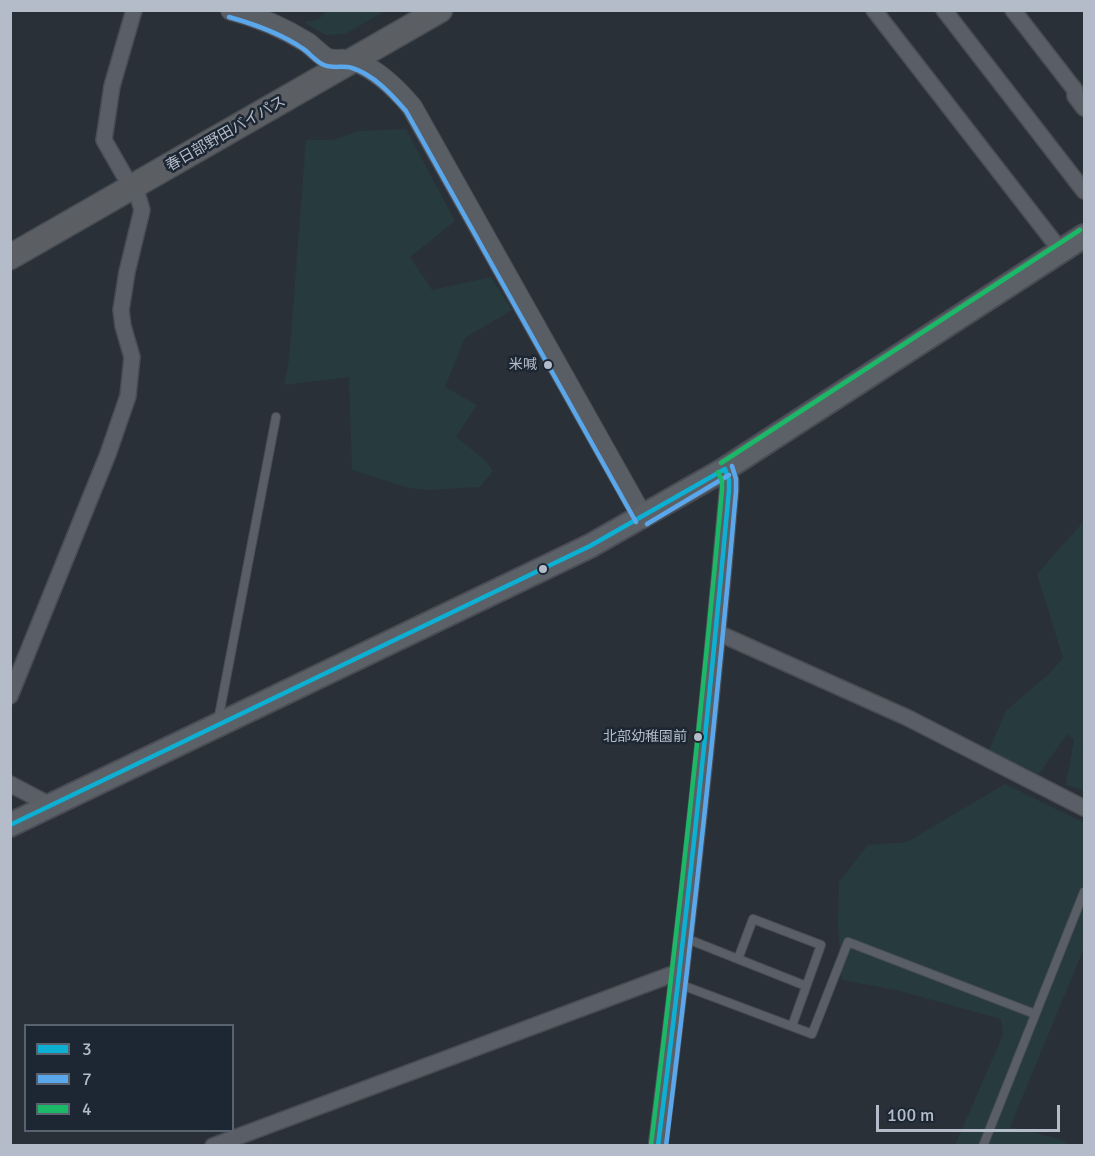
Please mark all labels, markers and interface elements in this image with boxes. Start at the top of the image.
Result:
street label: 春日部野田バイパス [163,92,289,176]
place label: 米喊 [509,357,537,373]
marker: 米喊 [542,359,554,371]
unlabelled marker [537,563,549,575]
place label: 北部幼稚園前 [603,729,687,745]
marker: 北部幼稚園前 [692,731,704,743]
legend [24,1024,234,1132]
text: 3 [82,1038,92,1060]
text: 7 [82,1068,92,1090]
scale bar [879,1093,1064,1131]
text: 4 [82,1098,92,1120]
text: 100 m [887,1104,934,1126]

